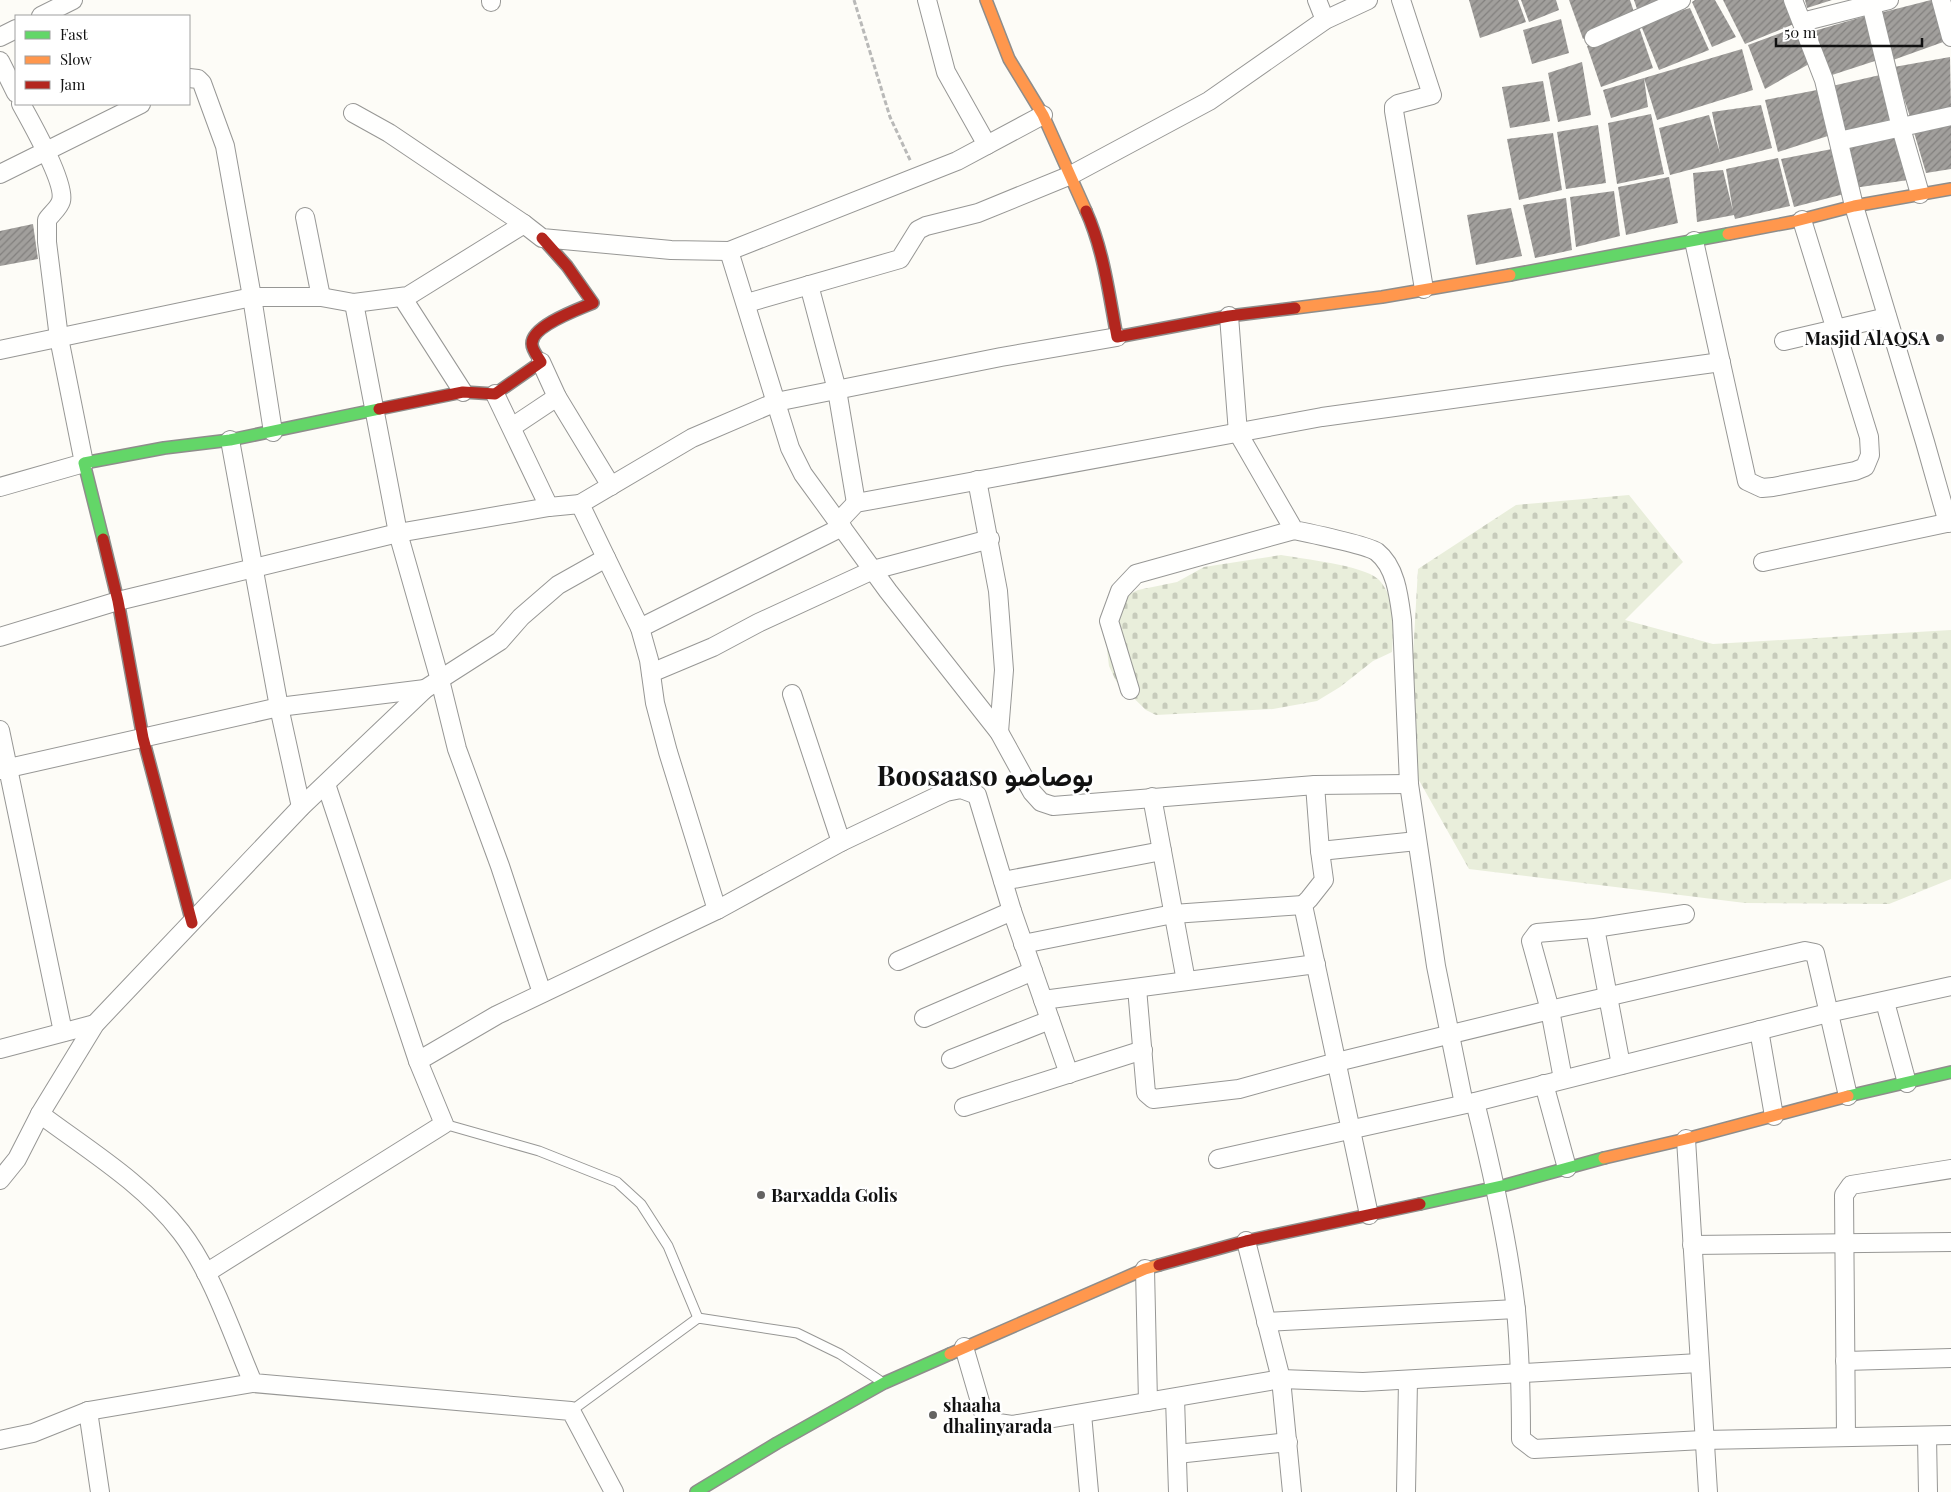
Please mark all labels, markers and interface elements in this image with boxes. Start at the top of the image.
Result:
legend [15,15,190,105]
scale bar [1776,15,1922,47]
text: 50 m [1784,22,1817,42]
text: Fast [60,24,89,44]
text: Slow [60,49,92,69]
text: Jam [59,74,86,94]
place label: Masjid AlAQSA [1805,326,1931,350]
marker: Masjid AlAQSA [1934,332,1946,344]
district label: Boosaaso بوصاصو [877,756,1093,794]
place label: Barxadda Golis [771,1183,898,1207]
marker: Barxadda Golis [755,1189,767,1201]
place label: shaaha dhalinyarada [943,1393,1053,1438]
marker: shaaha dhalinyarada [927,1409,939,1421]

